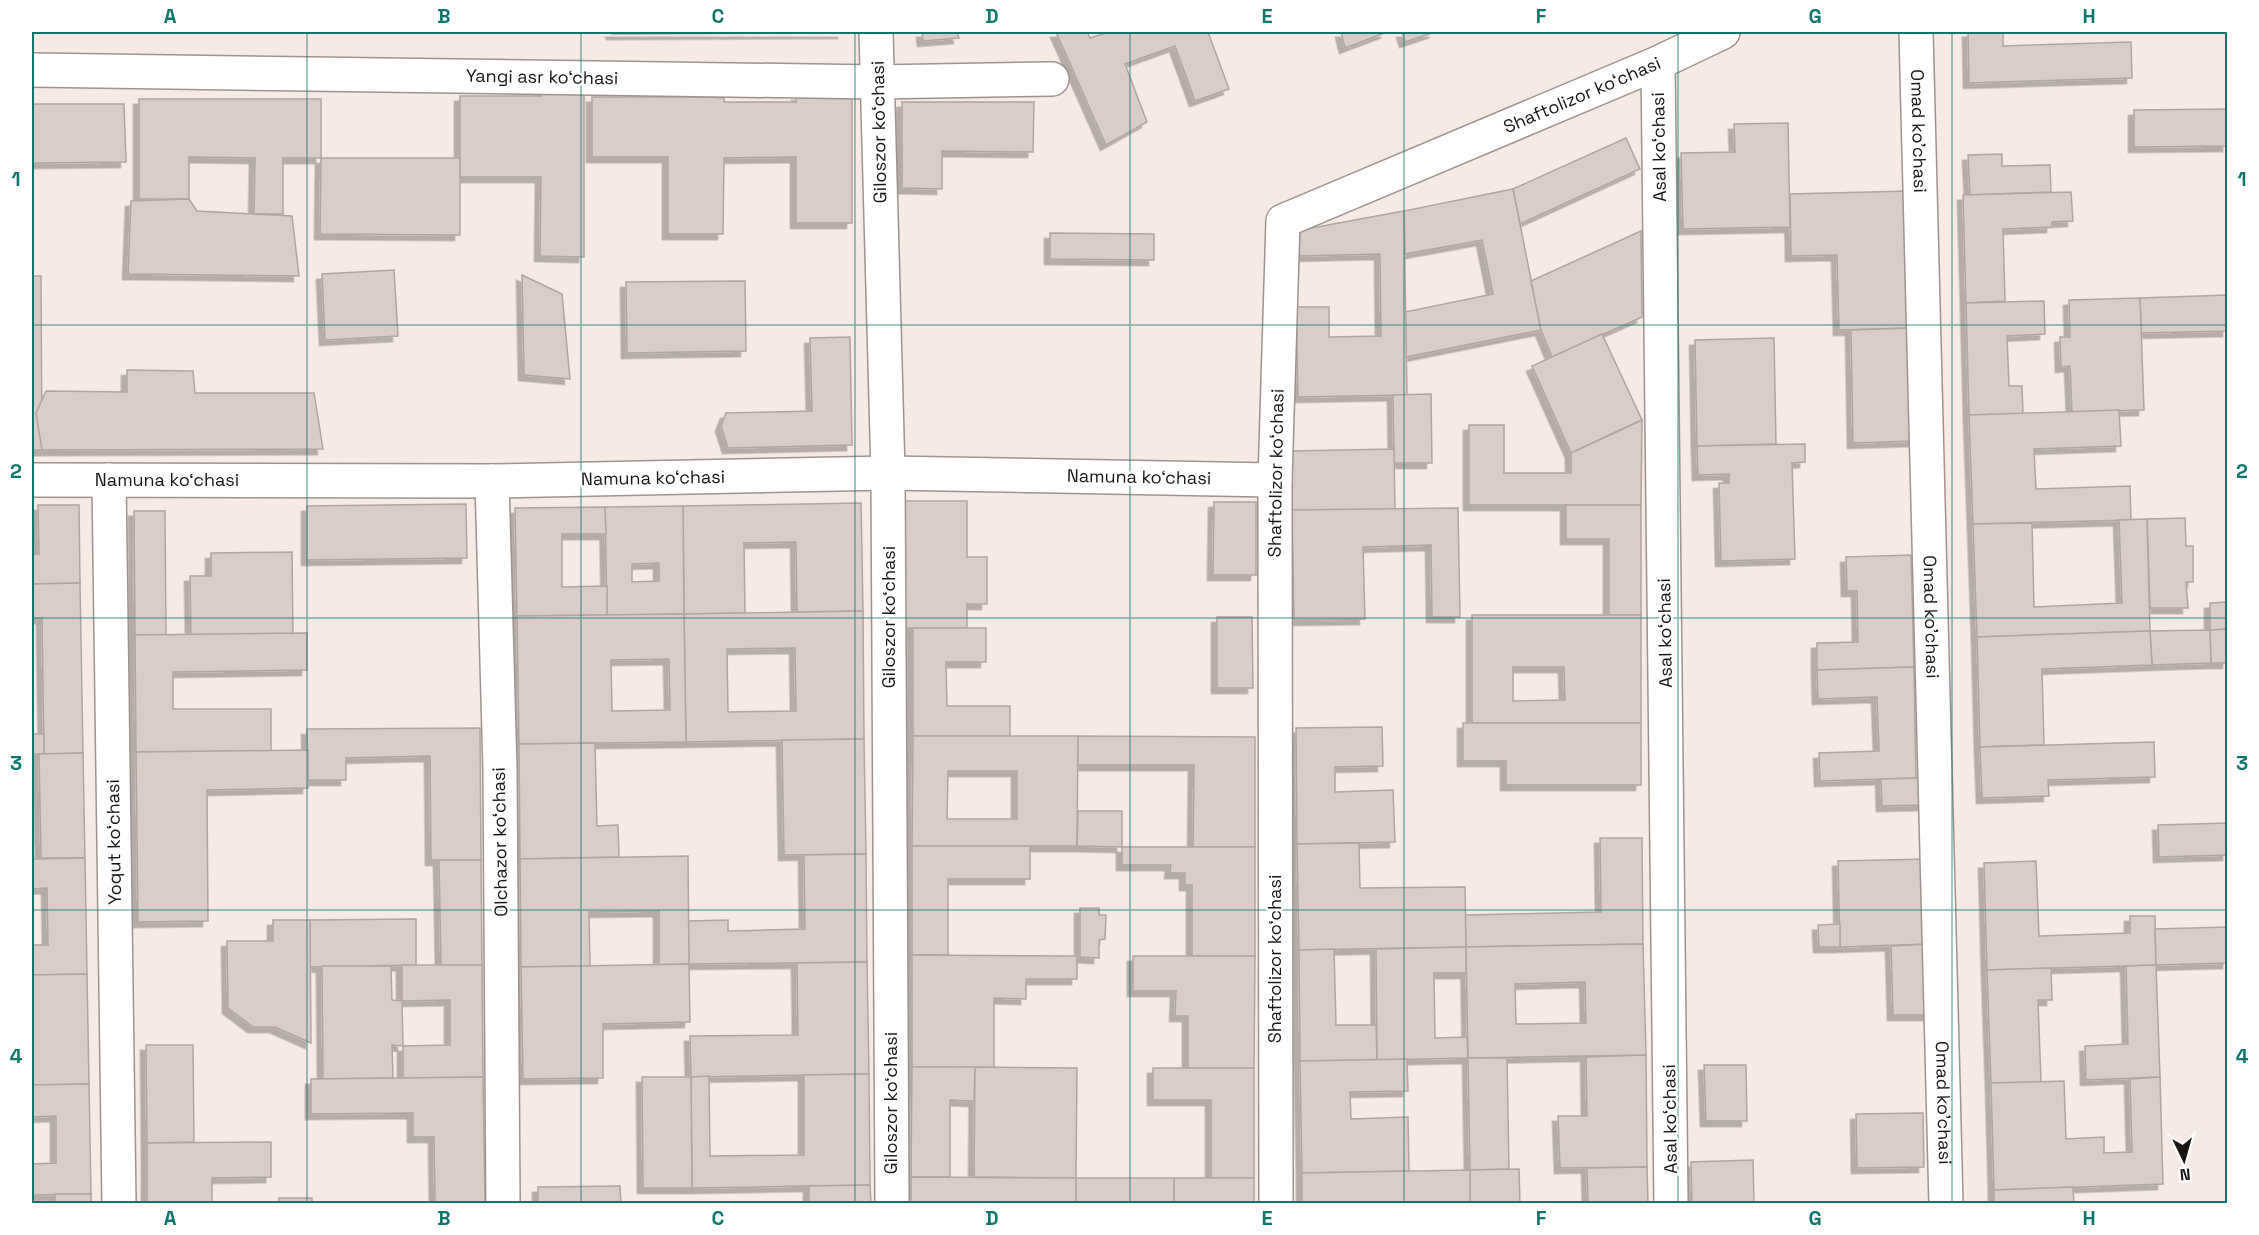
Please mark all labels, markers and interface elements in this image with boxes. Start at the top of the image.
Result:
text: A [164,3,177,29]
text: B [437,3,451,29]
text: C [712,3,725,29]
text: D [985,3,999,29]
text: E [1261,3,1273,29]
text: F [1536,3,1547,29]
text: G [1808,3,1822,29]
text: H [2082,3,2096,29]
street label: Shaftolizor koʻchasi [1500,51,1664,138]
street label: Giloszor koʻchasi [866,61,891,203]
street label: Yangi asr koʻchasi [466,64,618,89]
street label: Omad ko'chasi [1906,69,1932,193]
street label: Asal koʻchasi [1646,92,1671,202]
text: 1 [11,166,21,192]
text: 1 [2237,166,2247,192]
street label: Shaftolizor koʻchasi [1263,388,1288,557]
text: 2 [10,458,22,484]
text: 2 [2236,458,2248,484]
street label: Namuna koʻchasi [1067,464,1211,489]
street label: Namuna koʻchasi [581,465,725,490]
street label: Namuna koʻchasi [95,468,239,491]
street label: Giloszor koʻchasi [877,546,900,688]
street label: Omad ko'chasi [1918,555,1945,679]
street label: Asal koʻchasi [1652,578,1677,688]
text: 3 [10,750,22,776]
text: 3 [2236,750,2248,776]
street label: Olchazor koʻchasi [487,767,512,917]
street label: Yoqut koʻchasi [101,779,126,905]
street label: Shaftolizor koʻchasi [1263,875,1286,1043]
street label: Giloszor koʻchasi [879,1032,902,1174]
street label: Omad ko'chasi [1931,1041,1957,1165]
text: 4 [10,1043,23,1069]
text: 4 [2236,1043,2249,1069]
street label: Asal koʻchasi [1657,1064,1682,1174]
north arrow [2154,1130,2214,1190]
text: N [2179,1164,2192,1185]
text: A [164,1205,177,1231]
text: B [437,1205,451,1231]
text: C [712,1205,725,1231]
text: D [985,1205,999,1231]
text: E [1261,1205,1273,1231]
text: F [1536,1205,1547,1231]
text: G [1808,1205,1822,1231]
text: H [2082,1205,2096,1231]

